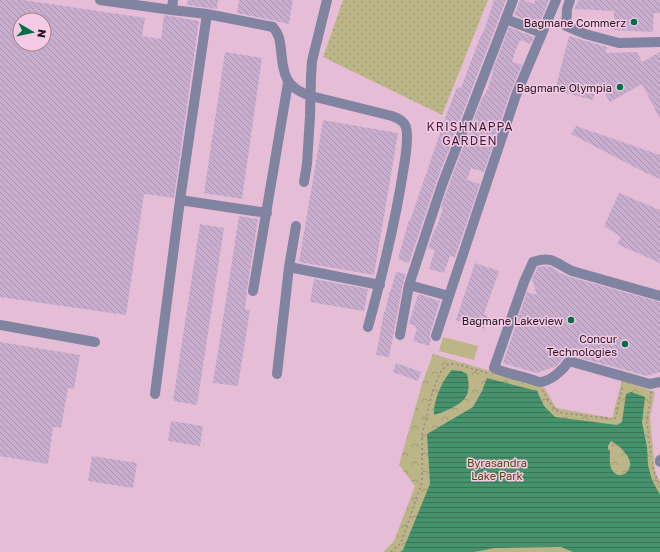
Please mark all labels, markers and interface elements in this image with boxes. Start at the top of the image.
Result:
north arrow [12,12,52,52]
place label: Bagmane Commerz [524,16,626,29]
marker: Bagmane Commerz [629,17,639,27]
text: N [35,28,49,39]
place label: Bagmane Olympia [517,81,612,94]
marker: Bagmane Olympia [615,82,625,92]
district label: KRISHNAPPA GARDEN [427,119,513,148]
place label: Bagmane Lakeview [462,314,563,327]
marker: Bagmane Lakeview [566,315,576,325]
place label: Concur Technologies [547,332,618,358]
marker: Concur Technologies [620,339,630,349]
park label: Byrasandra Lake Park [467,456,527,482]

